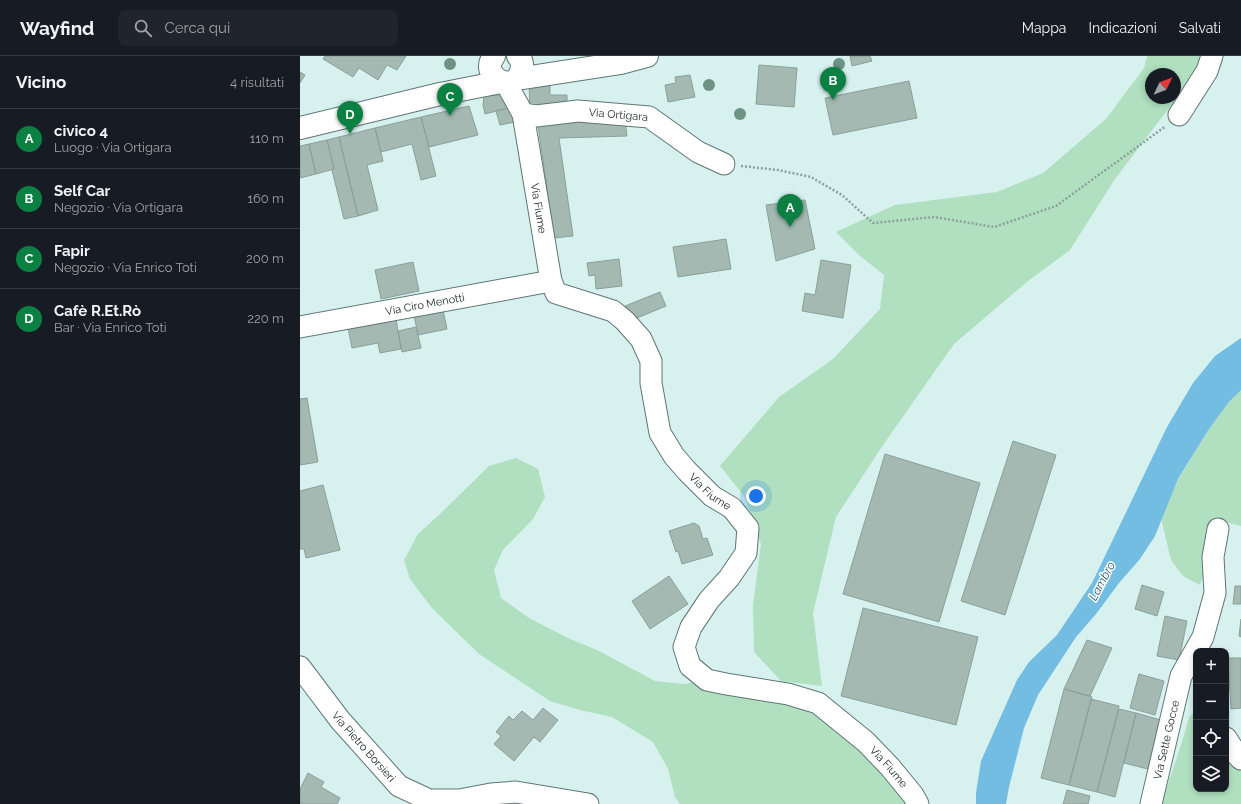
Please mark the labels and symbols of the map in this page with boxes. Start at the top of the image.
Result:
pin: B [820,67,846,100]
north arrow [1145,68,1181,104]
pin: C [437,83,463,116]
pin: D [337,101,363,134]
street label: Via Ortigara [588,105,649,123]
street label: Via Fiume [528,182,550,235]
pin: A [777,194,803,227]
street label: Via Ciro Menotti [384,290,466,318]
street label: Via Fiume [686,470,734,513]
your location [746,486,766,506]
water label: Lambro [1086,559,1118,603]
street label: Via Sette Gocce [1150,698,1182,781]
street label: Via Pietro Borsieri [329,709,398,784]
street label: Via Fiume [867,744,911,790]

